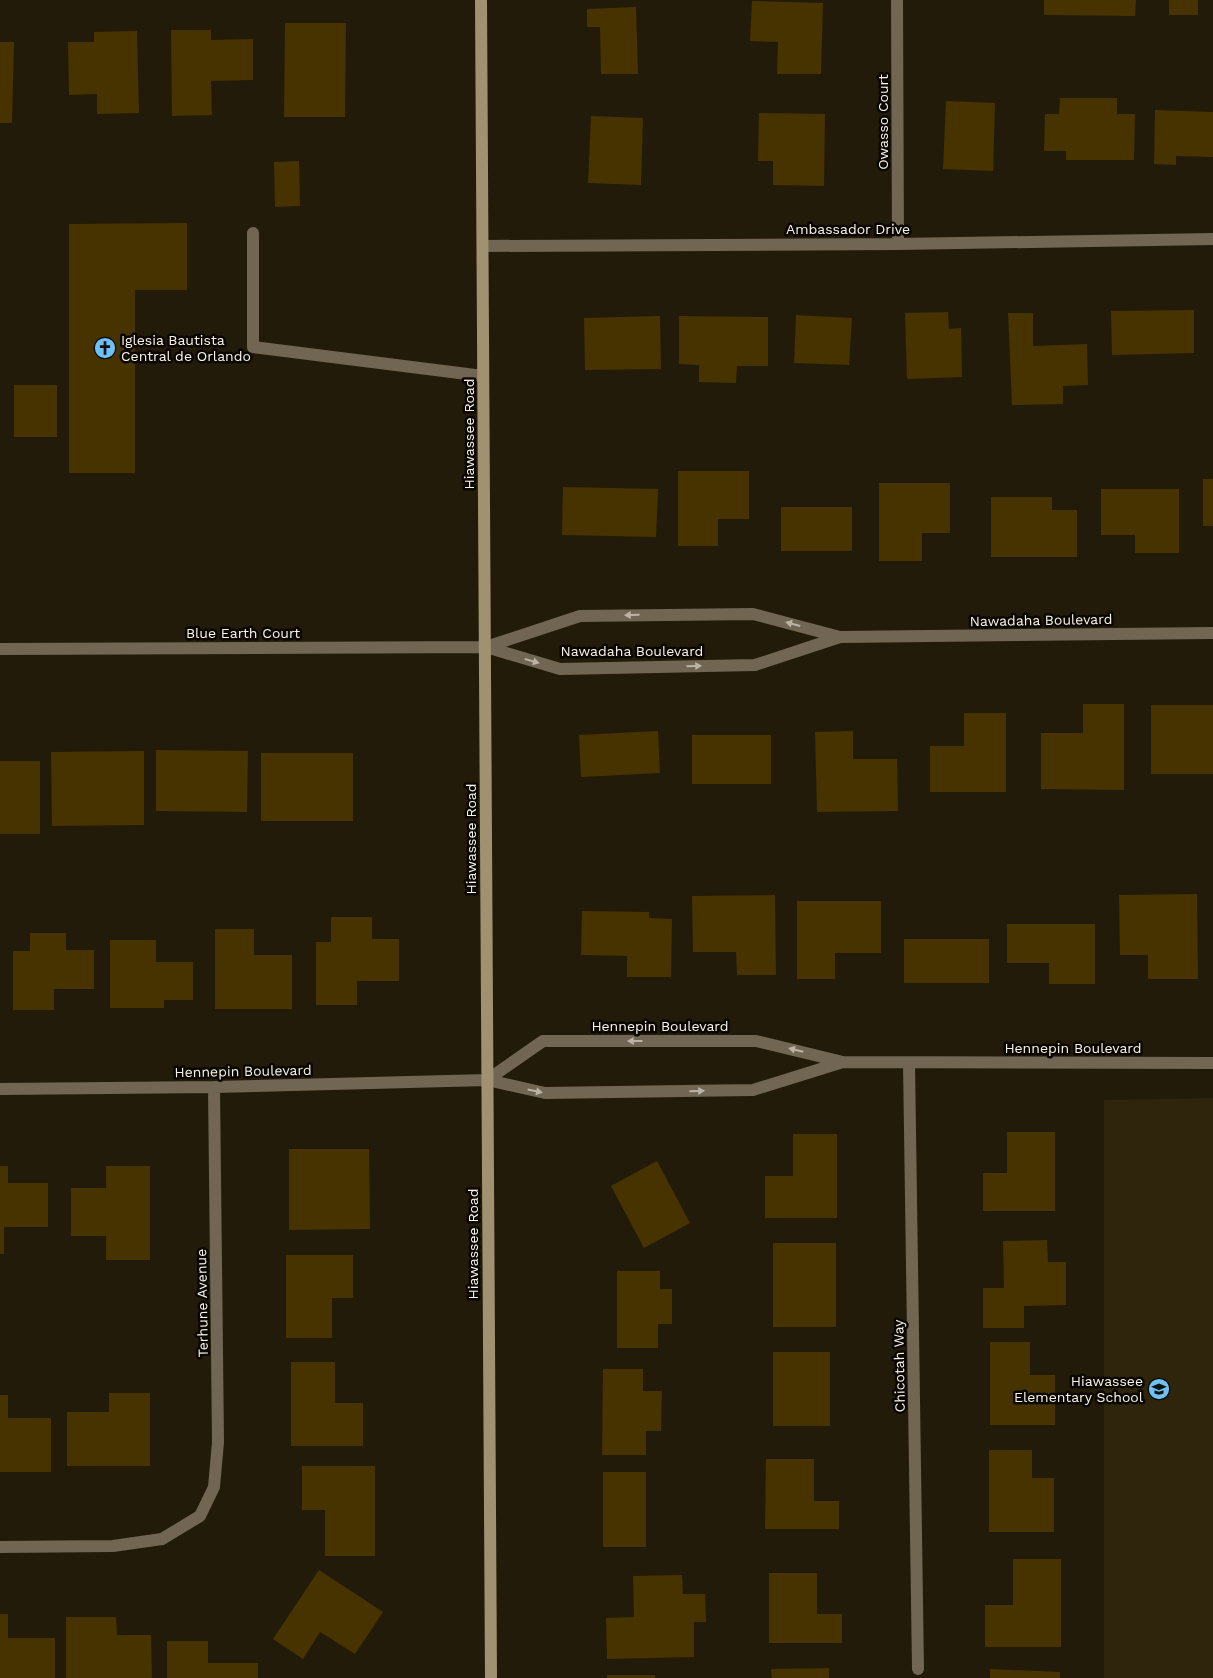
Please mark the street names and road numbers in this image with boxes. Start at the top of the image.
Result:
street label: Owasso Court [875,74,891,170]
street label: Ambassador Drive [786,221,910,237]
street label: Hiawassee Road [461,378,477,490]
street label: Nawadaha Boulevard [969,611,1113,629]
street label: Blue Earth Court [186,625,300,641]
street label: Nawadaha Boulevard [561,643,703,659]
street label: Hiawassee Road [463,783,479,895]
street label: Hennepin Boulevard [591,1018,729,1034]
street label: Hennepin Boulevard [1004,1040,1142,1056]
street label: Hennepin Boulevard [174,1062,312,1080]
street label: Hiawassee Road [465,1188,481,1300]
street label: Terhune Avenue [193,1249,211,1357]
street label: Chicotah Way [890,1319,908,1412]

